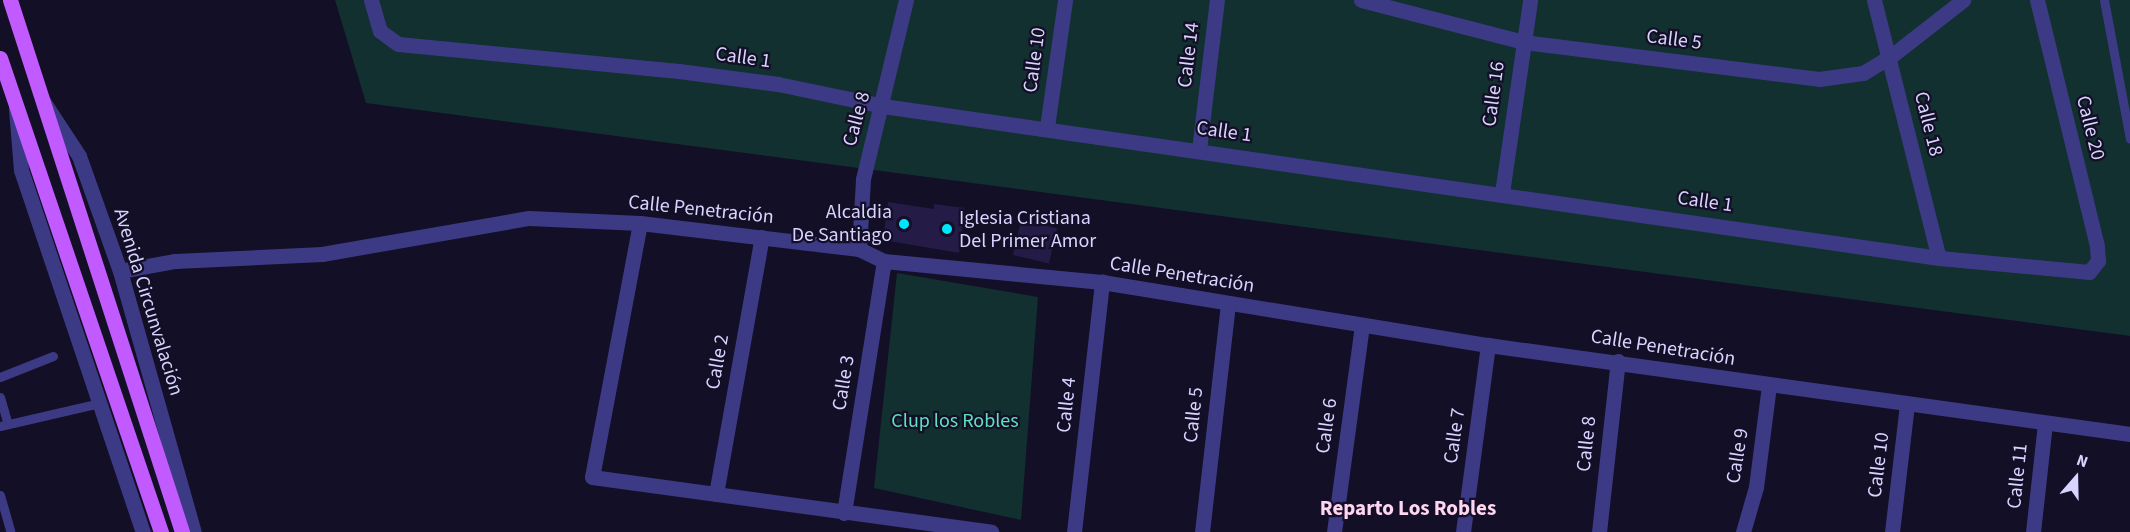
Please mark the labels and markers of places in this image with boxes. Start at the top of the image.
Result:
place label: Alcaldia De Santiago [792,201,892,248]
place label: Iglesia Cristiana Del Primer Amor [959,206,1096,253]
marker: Alcaldia De Santiago [897,217,911,231]
marker: Iglesia Cristiana Del Primer Amor [940,222,954,236]

